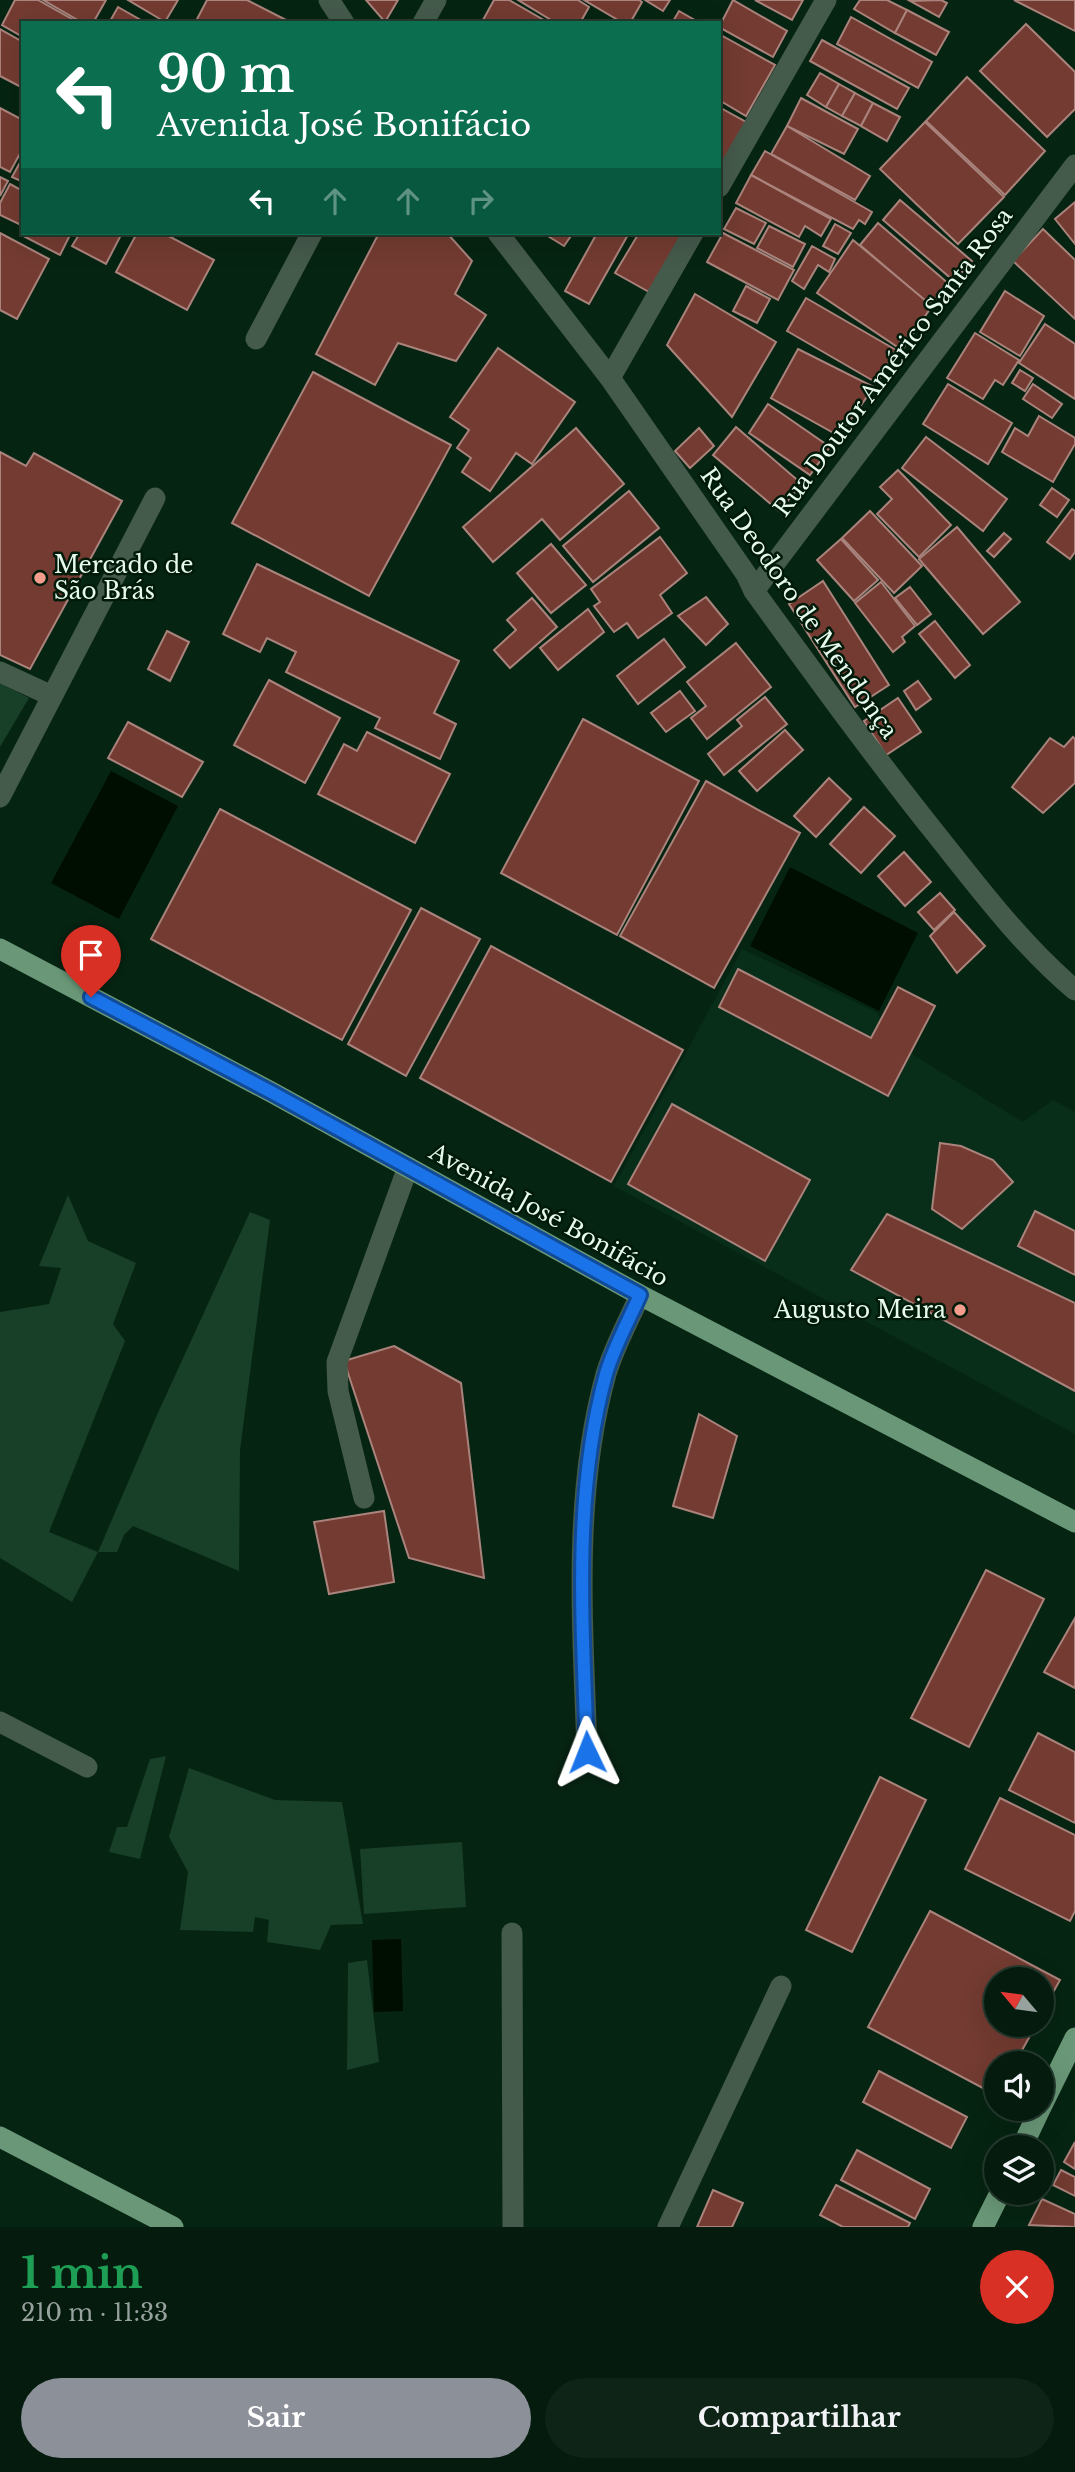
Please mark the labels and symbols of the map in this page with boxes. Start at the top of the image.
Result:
street label: Rua Doutor Américo Santa Rosa [768,202,1018,522]
street label: Rua Deodoro de Mendonça [694,462,904,744]
place label: Mercado de São Brás [54,551,193,605]
marker: Mercado de São Brás [32,570,48,586]
pin [61,925,121,997]
street label: Avenida José Bonifácio [424,1137,673,1292]
place label: Augusto Meira [773,1296,946,1324]
marker: Augusto Meira [952,1302,968,1318]
position arrow [550,1715,624,1789]
north arrow [984,1967,1054,2037]

